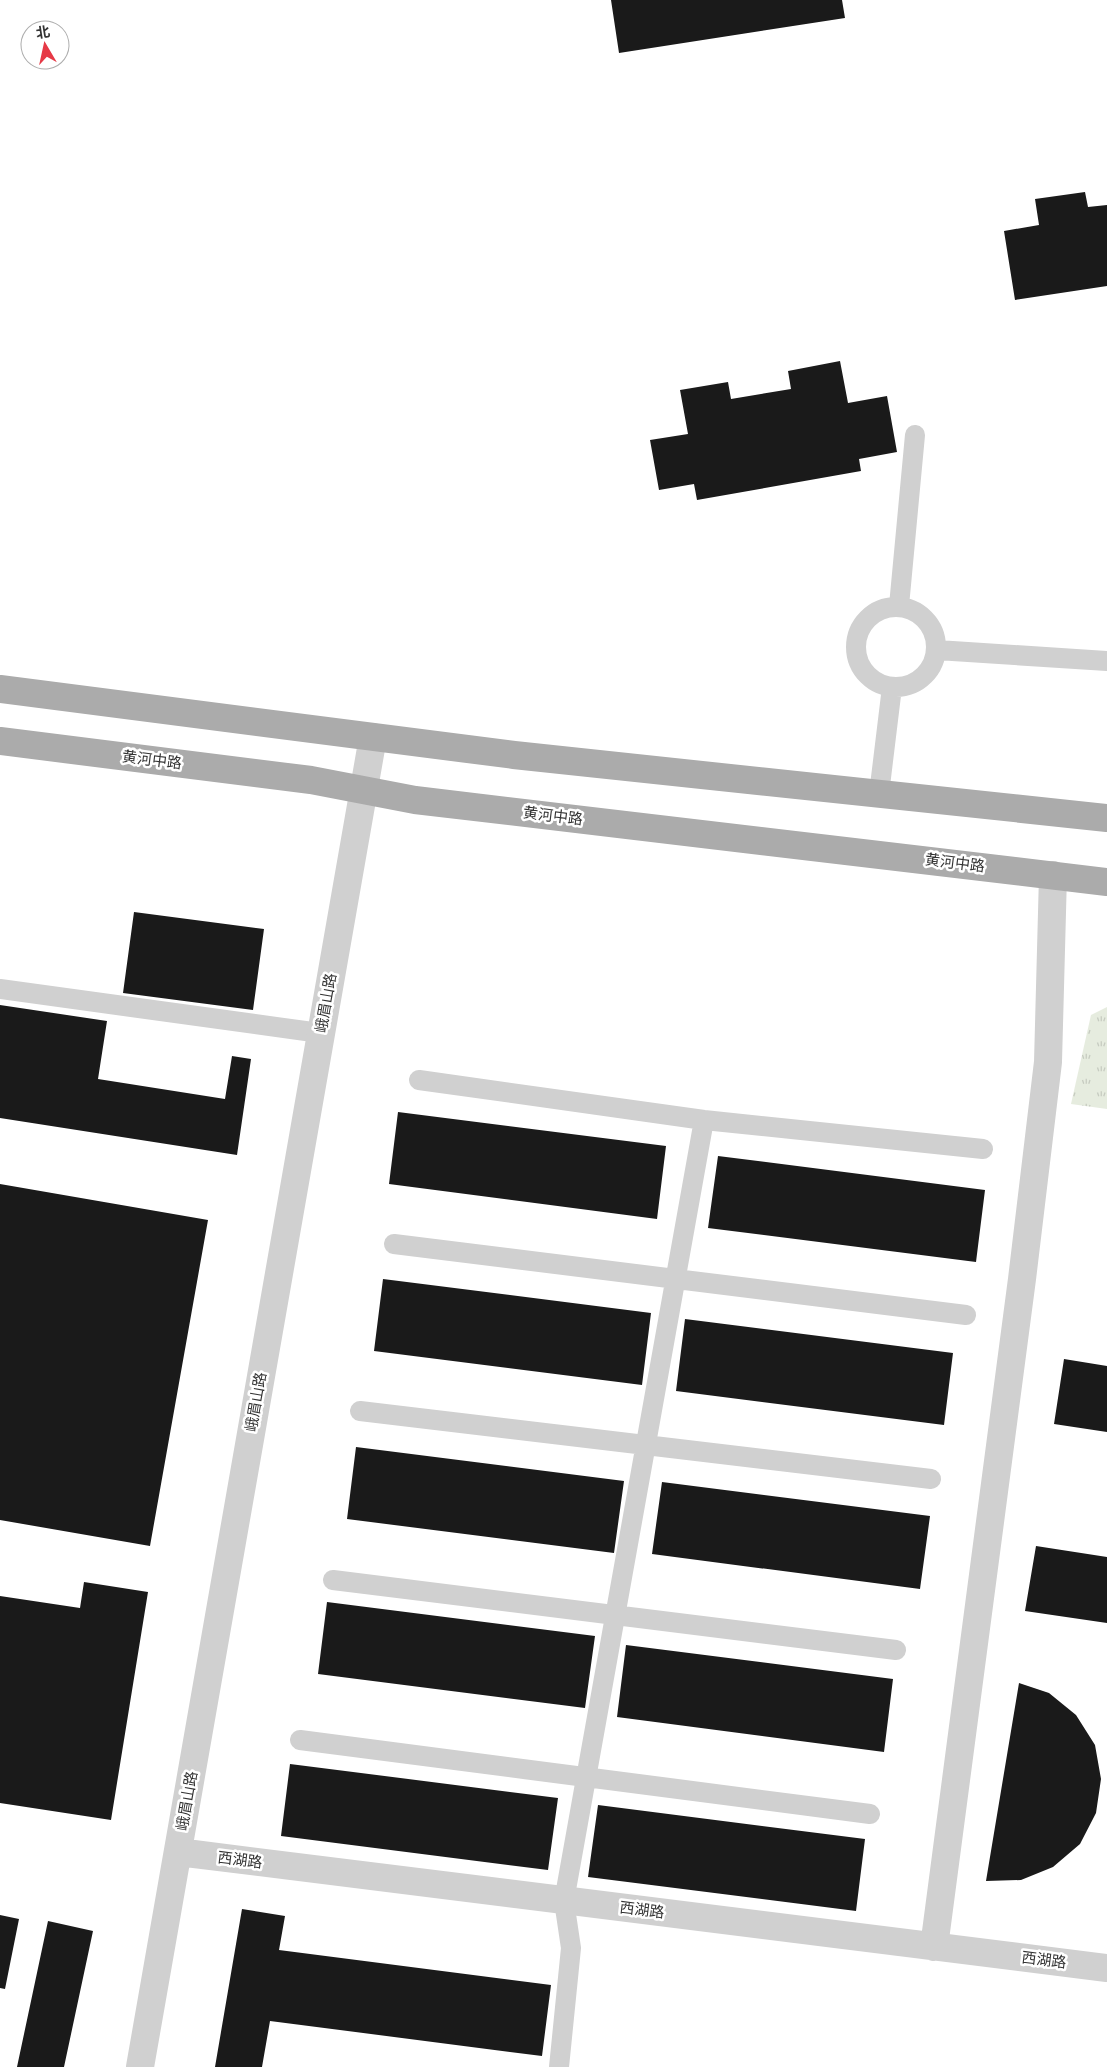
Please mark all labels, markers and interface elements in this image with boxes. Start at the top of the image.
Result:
north arrow [20,20,70,70]
text: 北 [35,22,51,42]
street label: 黄河中路 [121,746,183,773]
street label: 黄河中路 [522,802,584,829]
street label: 黄河中路 [924,849,986,876]
street label: 峨眉山路 [311,972,340,1034]
street label: 峨眉山路 [241,1371,270,1433]
street label: 峨眉山路 [172,1770,201,1832]
street label: 西湖路 [217,1847,264,1872]
street label: 西湖路 [619,1897,666,1922]
street label: 西湖路 [1021,1947,1068,1972]

